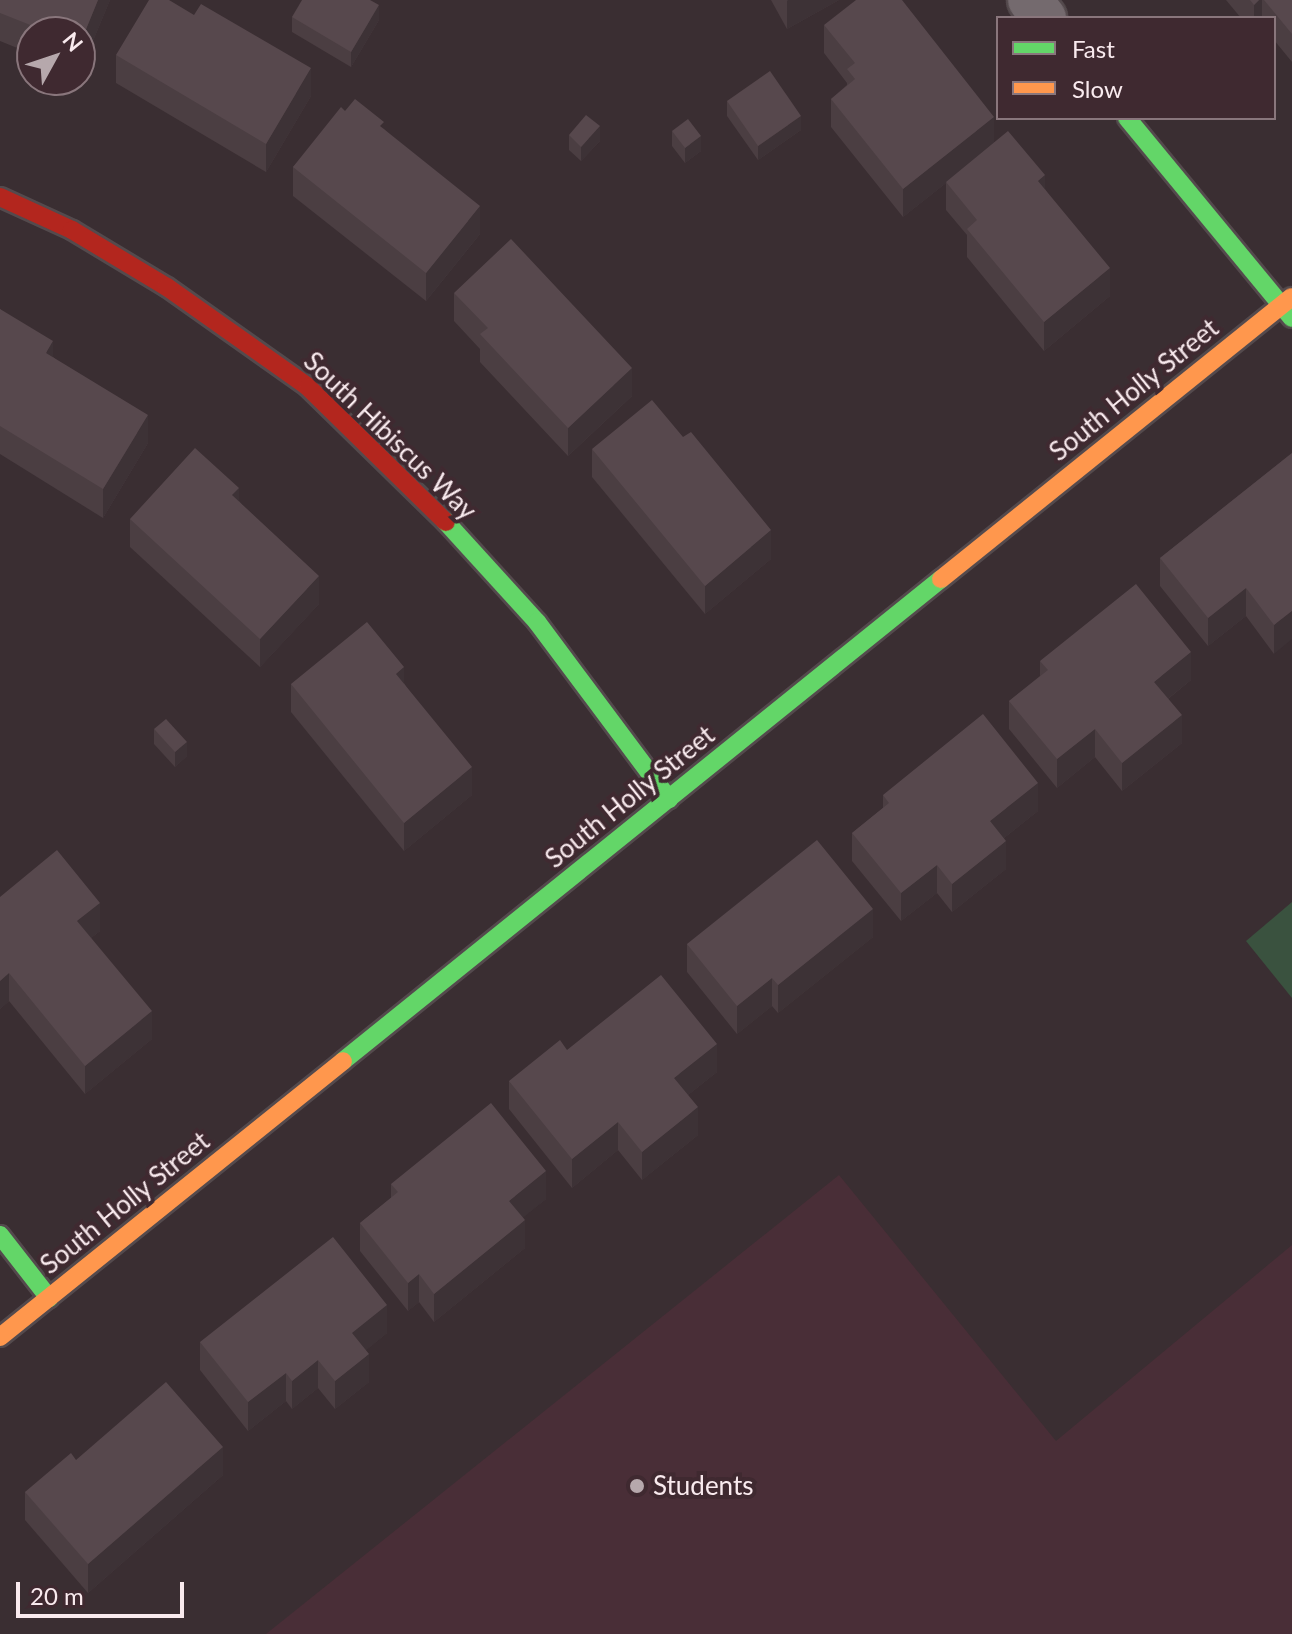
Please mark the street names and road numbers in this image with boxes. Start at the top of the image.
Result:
street label: South Holly Street [1043,312,1225,468]
street label: South Hibiscus Way [297,346,483,526]
street label: South Holly Street [539,719,721,875]
street label: South Holly Street [34,1125,216,1281]

